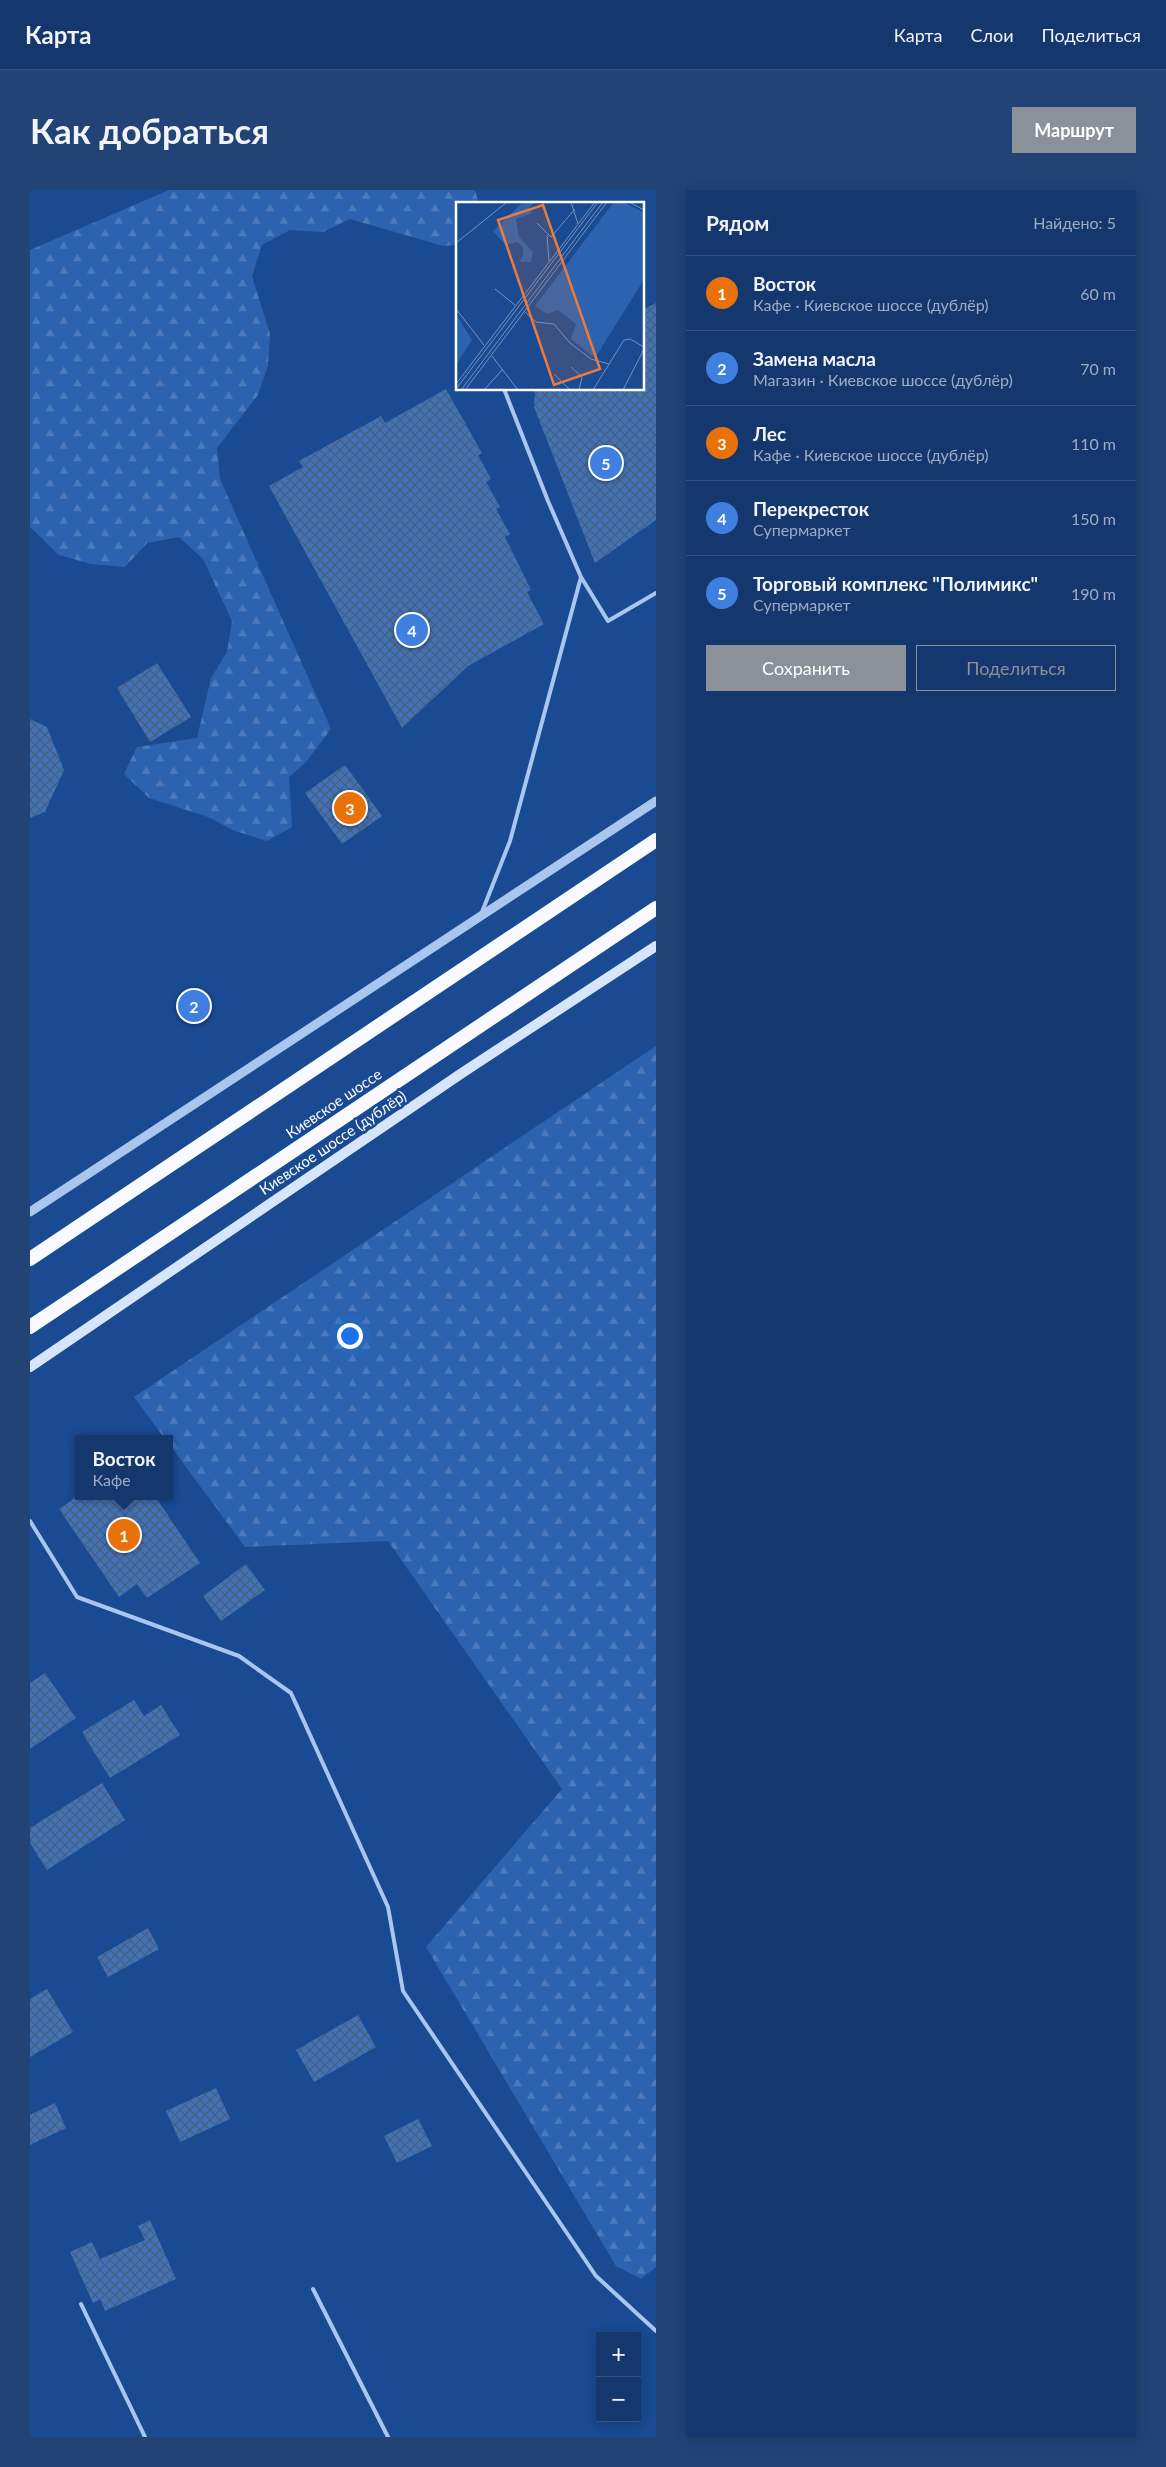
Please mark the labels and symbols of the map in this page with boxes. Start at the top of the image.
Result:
inset map [456,202,644,390]
pin: 5 [590,444,622,482]
pin: 4 [396,611,428,649]
pin: 3 [334,789,366,827]
pin: 2 [178,987,210,1025]
street label: Киевское шоссе [282,1064,385,1142]
street label: Киевское шоссе (дублёр) [256,1086,409,1198]
your location [337,1323,363,1349]
pin: 1 [108,1516,140,1554]

